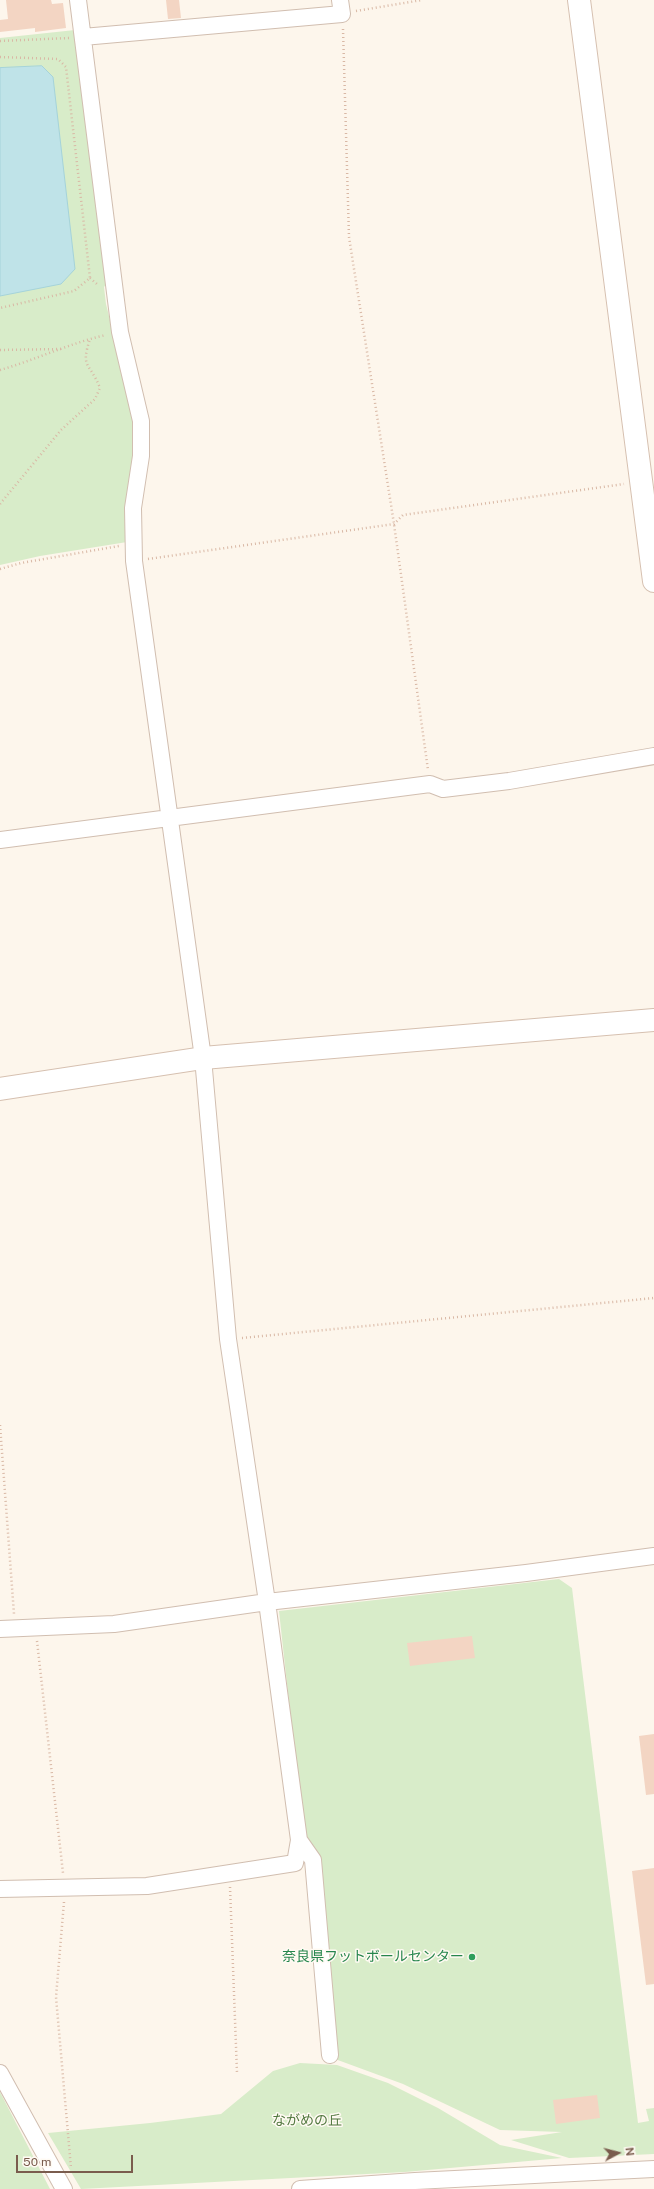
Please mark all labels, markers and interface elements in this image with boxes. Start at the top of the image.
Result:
place label: 奈良県フットボールセンター [282,1949,464,1965]
marker: 奈良県フットボールセンター [467,1952,477,1962]
park label: ながめの丘 [272,2113,342,2129]
north arrow [598,2133,638,2173]
scale bar [18,2147,135,2173]
text: N [623,2147,636,2157]
text: 50 m [23,2155,51,2169]

